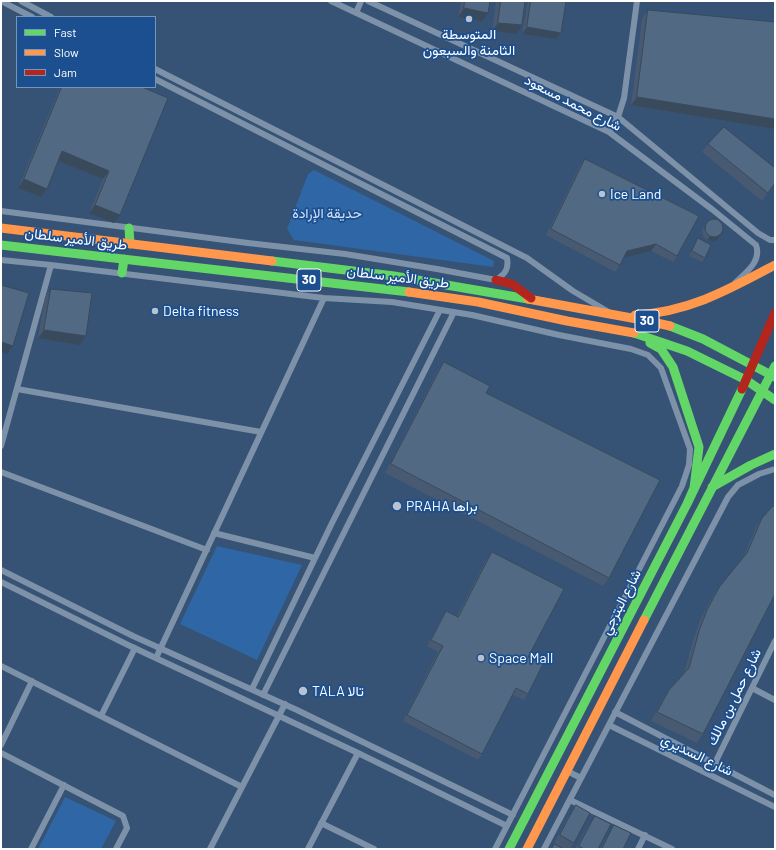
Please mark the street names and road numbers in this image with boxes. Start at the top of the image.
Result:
street label: شارع محمد مسعود [522,71,624,135]
street label: طريق الأمير سلطان [24,224,128,254]
street label: طريق الأمير سلطان [346,262,450,292]
road number: 30 [297,269,321,291]
road number: 30 [635,310,659,332]
street label: شارع البترجي [597,567,645,637]
street label: شارع حمل بن مالك [703,646,765,748]
street label: شارع السديري [658,730,736,780]

